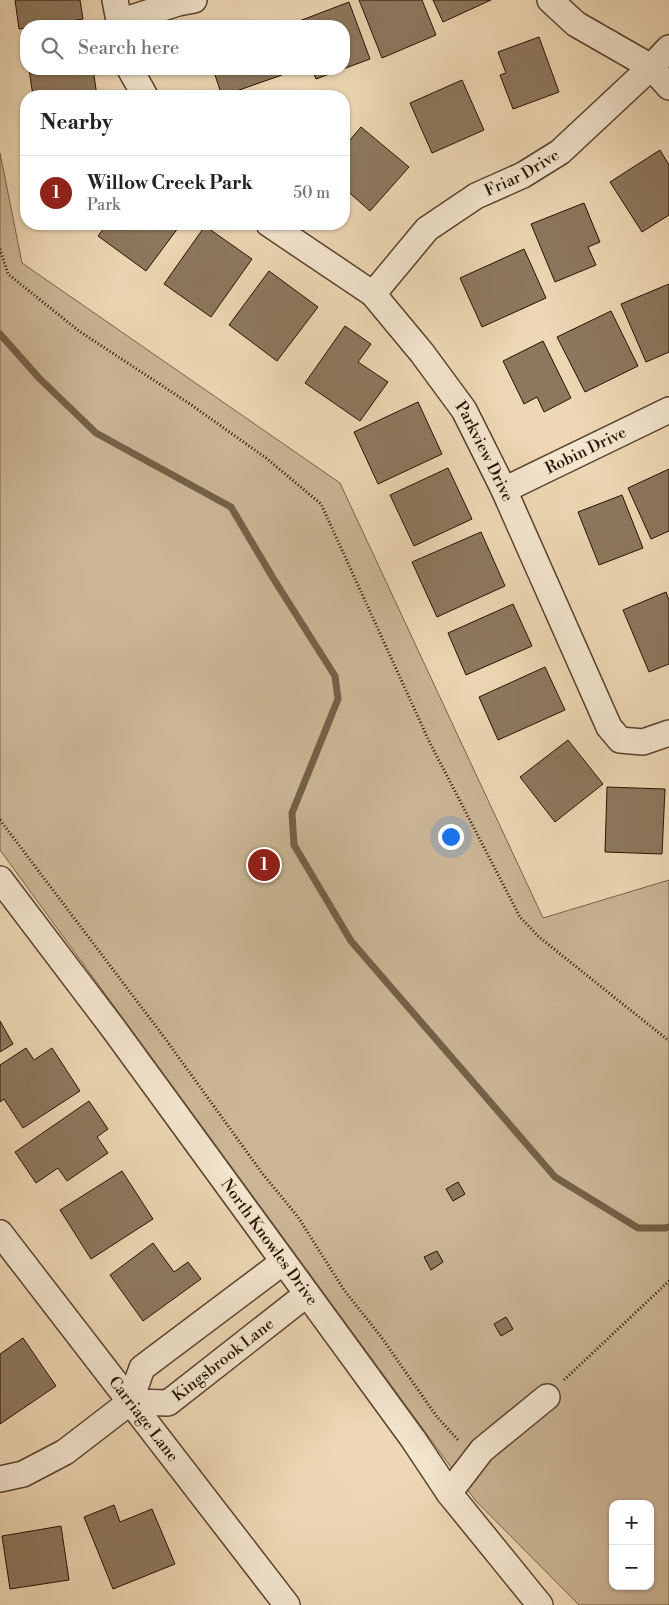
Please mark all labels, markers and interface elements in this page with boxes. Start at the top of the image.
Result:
search box [20,20,350,75]
icon: search [38,34,66,62]
text: Search here [78,36,179,60]
text: Nearby [40,110,113,136]
street label: Friar Drive [481,145,563,201]
text: Willow Creek Park [87,171,253,195]
text: 1 [52,183,60,203]
text: 50 m [293,183,330,203]
text: Park [87,195,120,215]
street label: Parkview Drive [451,397,518,505]
street label: Robin Drive [542,422,630,478]
your location [438,824,464,850]
pin: 1 [248,846,280,884]
street label: North Knowles Drive [216,1175,322,1309]
street label: Kingsbrook Lane [168,1314,278,1406]
street label: Carriage Lane [104,1372,183,1466]
map controls [609,1500,654,1590]
button: + [609,1500,654,1545]
button: − [609,1545,654,1590]

